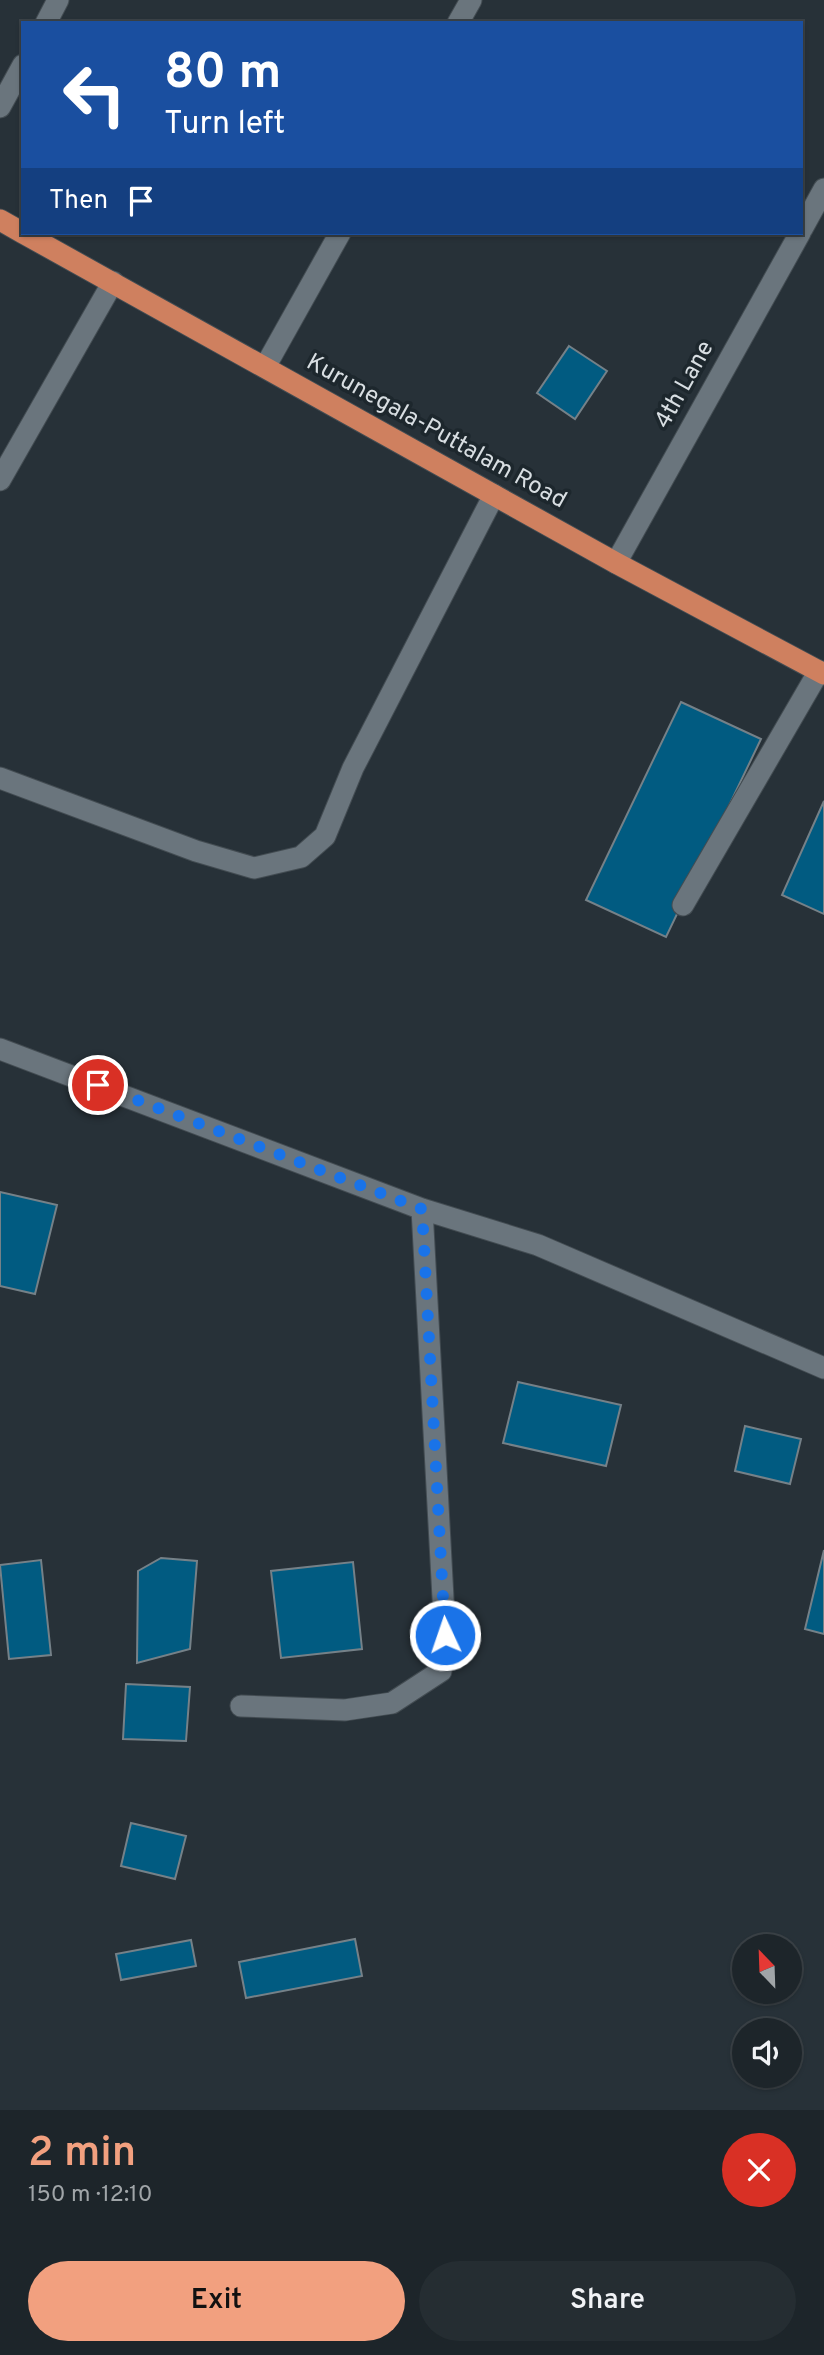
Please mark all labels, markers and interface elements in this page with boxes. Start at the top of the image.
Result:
text: 80 m [164,44,281,106]
icon: left [49,49,140,140]
text: Turn left [164,105,285,145]
icon: arrive [122,182,160,220]
text: Then [49,185,108,218]
street label: 4th Lane [649,336,721,434]
street label: Kurunegala-Puttalam Road [301,348,571,516]
pin [68,1055,128,1115]
icon: arrive [79,1066,117,1104]
position arrow [408,1598,482,1672]
north arrow [732,1934,802,2004]
map controls [732,1934,802,2088]
button: sound [732,2018,802,2088]
text: 2 min [28,2128,136,2181]
button: close [722,2133,796,2207]
text: 150 m · 12:10 [28,2181,152,2210]
button: Exit [28,2261,405,2341]
button: Share [419,2261,796,2341]

